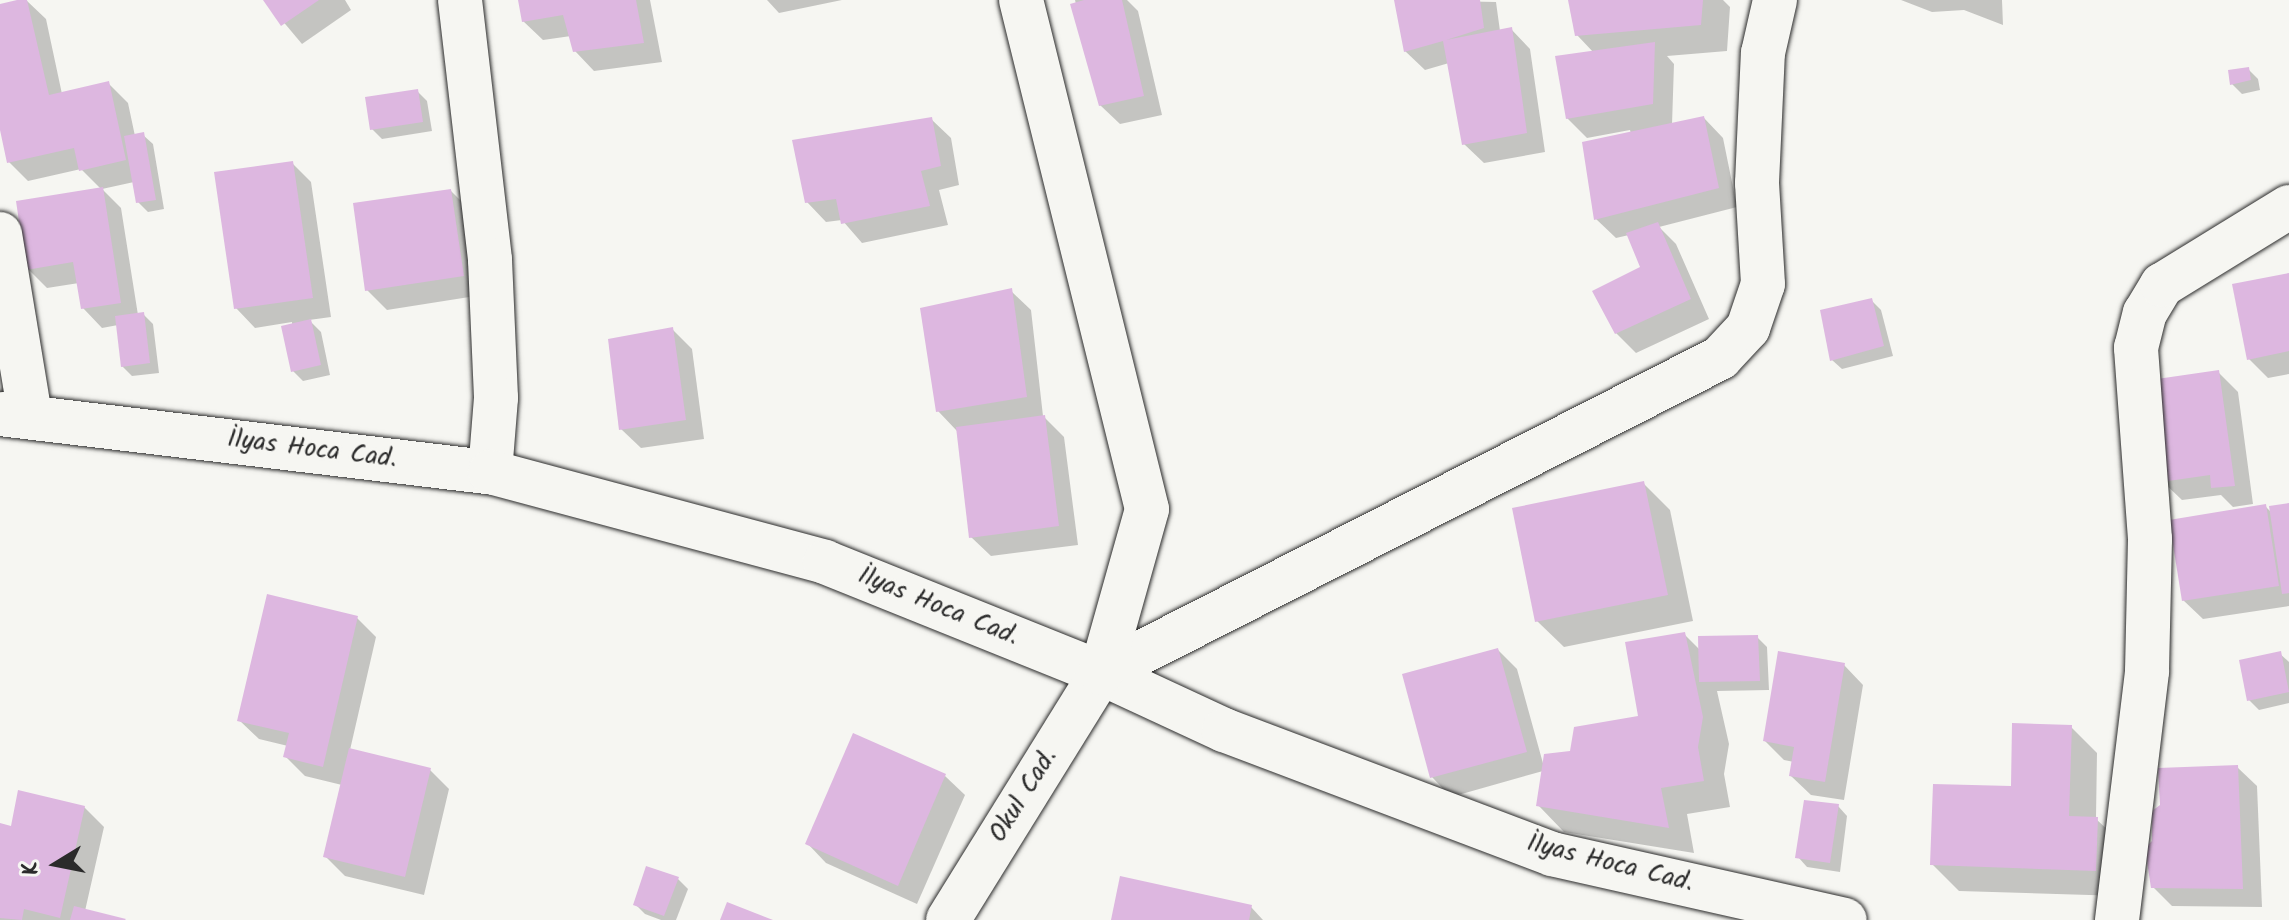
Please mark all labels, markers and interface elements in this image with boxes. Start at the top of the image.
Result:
street label: İlyas Hoca Cad. [225,424,399,476]
street label: İlyas Hoca Cad. [853,561,1023,653]
street label: Okul Cad. [983,743,1065,849]
north arrow [16,824,96,904]
street label: İlyas Hoca Cad. [1523,828,1697,900]
text: K [13,859,50,878]

